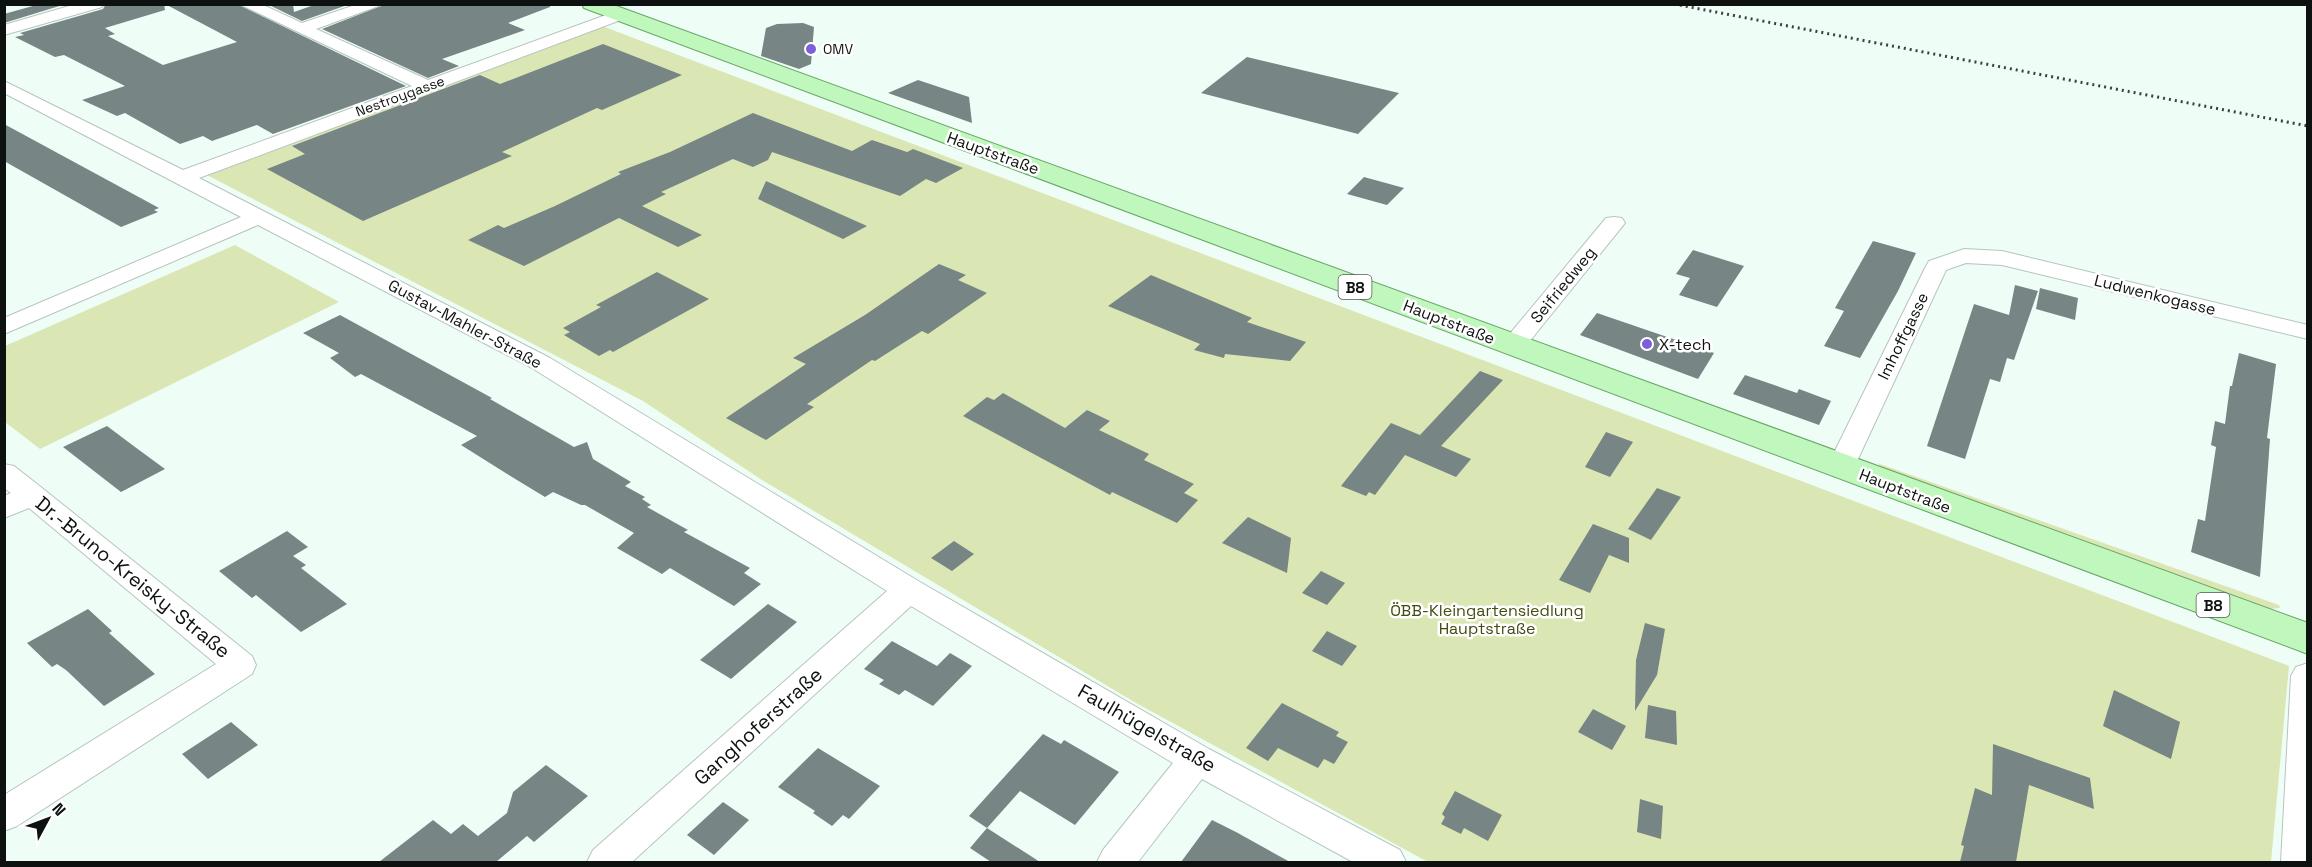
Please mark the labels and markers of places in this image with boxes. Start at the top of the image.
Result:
place label: OMV [823,40,853,58]
marker: OMV [804,42,818,56]
place label: X-tech [1659,334,1711,355]
marker: X-tech [1640,337,1654,351]

